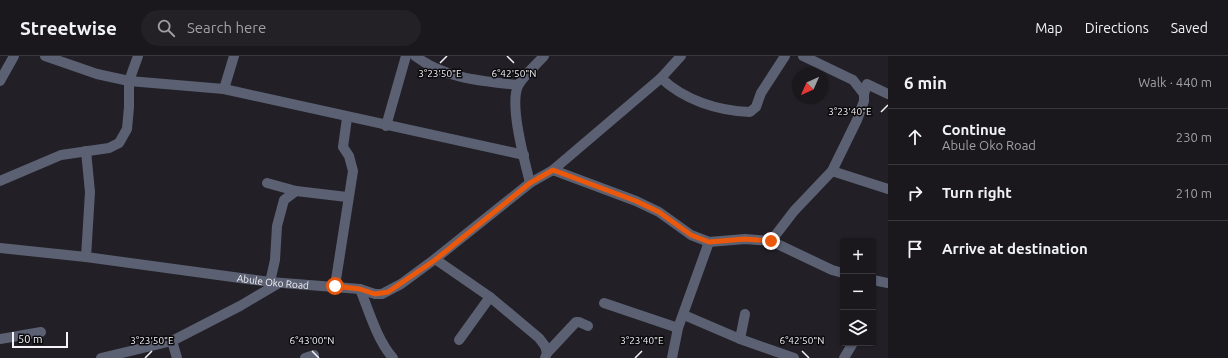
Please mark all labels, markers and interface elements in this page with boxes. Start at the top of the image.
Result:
search box [141,10,421,46]
text: Streetwise [20,17,117,39]
icon: search [155,17,177,39]
text: Search here [187,19,266,36]
text: Map [1035,20,1063,36]
text: Directions [1085,20,1149,36]
text: Saved [1171,20,1208,36]
text: 3°23'50"E [418,68,462,79]
text: 6°42'50"N [492,68,536,79]
north arrow [792,68,828,104]
text: 6 min [904,73,947,92]
text: Walk · 440 m [1138,75,1212,89]
text: 3°23'40"E [828,106,872,117]
text: Continue [942,121,1006,138]
icon: ahead [904,126,926,148]
text: 230 m [1176,130,1212,144]
text: Abule Oko Road [942,138,1036,152]
icon: right [904,182,926,204]
text: Turn right [942,184,1012,201]
text: 210 m [1176,186,1212,200]
route end [762,232,780,250]
map controls [840,238,876,346]
button: + [840,238,876,274]
icon: arrive [904,238,926,260]
text: Arrive at destination [942,240,1088,257]
street label: Abule Oko Road [236,272,309,291]
button: − [840,274,876,310]
route start [326,277,344,295]
button: layers [840,310,876,346]
scale bar [12,330,68,349]
text: 50 m [18,333,42,345]
text: 3°23'50"E [130,335,174,346]
text: 6°43'00"N [290,335,334,346]
text: 3°23'40"E [620,335,664,346]
text: 6°42'50"N [780,335,824,346]

